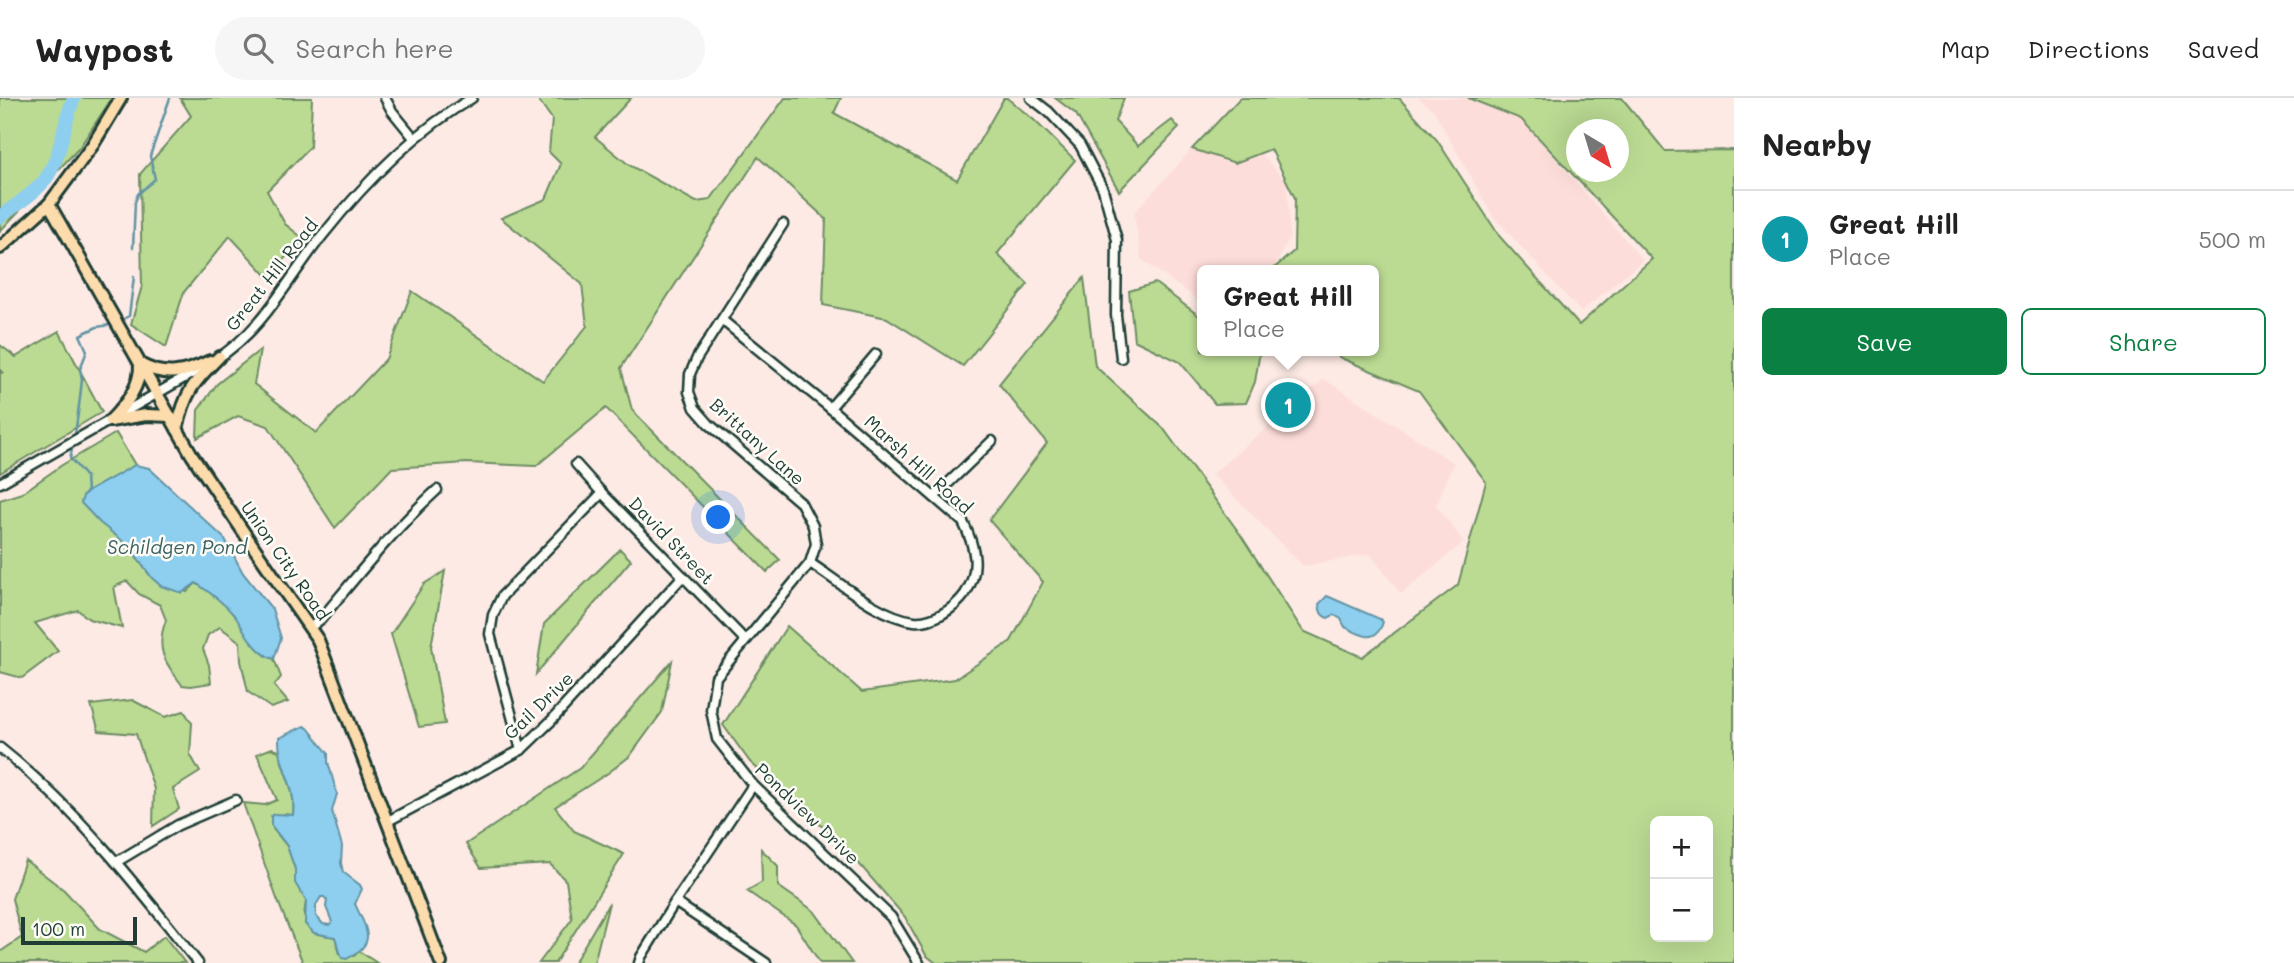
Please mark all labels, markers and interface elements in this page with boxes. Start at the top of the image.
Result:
search box [215,17,705,80]
text: Waypost [35,27,173,70]
icon: search [239,29,277,67]
text: Search here [295,31,454,65]
text: Map [1941,33,1990,64]
text: Directions [2028,33,2150,64]
text: Saved [2188,33,2259,64]
north arrow [1566,119,1629,182]
text: Nearby [1762,124,1872,164]
text: Great Hill [1829,207,1959,241]
street label: Great Hill Road [220,213,323,336]
text: 1 [1780,224,1790,254]
text: 500 m [2199,224,2266,254]
text: Place [1829,241,1891,271]
popup [1197,265,1379,356]
text: Great Hill [1223,279,1353,313]
button: Save [1762,308,2007,375]
button: Share [2021,308,2266,375]
text: Place [1223,313,1285,343]
pin: 1 [1265,379,1311,431]
street label: Brittany Lane [705,392,810,490]
street label: Marsh Hill Road [860,409,978,519]
street label: David Street [624,491,720,589]
street label: Union City Road [236,496,336,625]
your location [701,500,735,534]
water label: Schildgen Pond [107,534,248,559]
street label: Gail Drive [498,666,578,744]
street label: Pondview Drive [750,757,865,869]
map controls [1650,816,1713,942]
button: + [1650,816,1713,879]
button: − [1650,879,1713,942]
scale bar [21,914,136,946]
text: 100 m [32,916,85,941]

